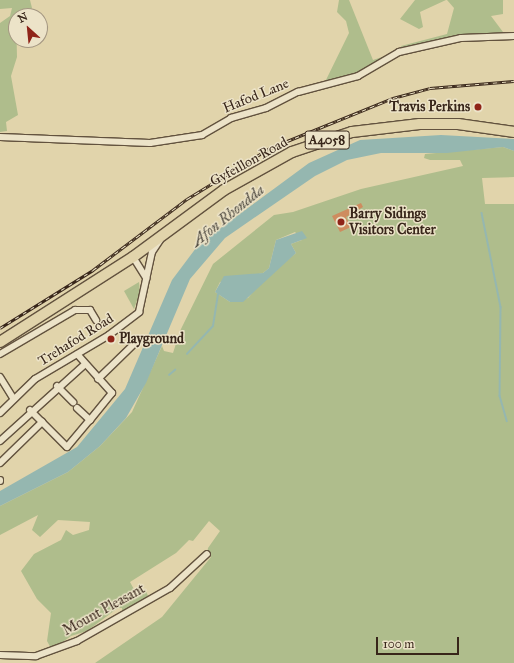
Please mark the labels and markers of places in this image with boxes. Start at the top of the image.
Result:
place label: Travis Perkins [389,99,470,115]
marker: Travis Perkins [473,102,483,112]
place label: Barry Sidings Visitors Center [349,206,436,238]
marker: Barry Sidings Visitors Center [336,217,346,227]
place label: Playground [119,331,184,347]
marker: Playground [106,334,116,344]

